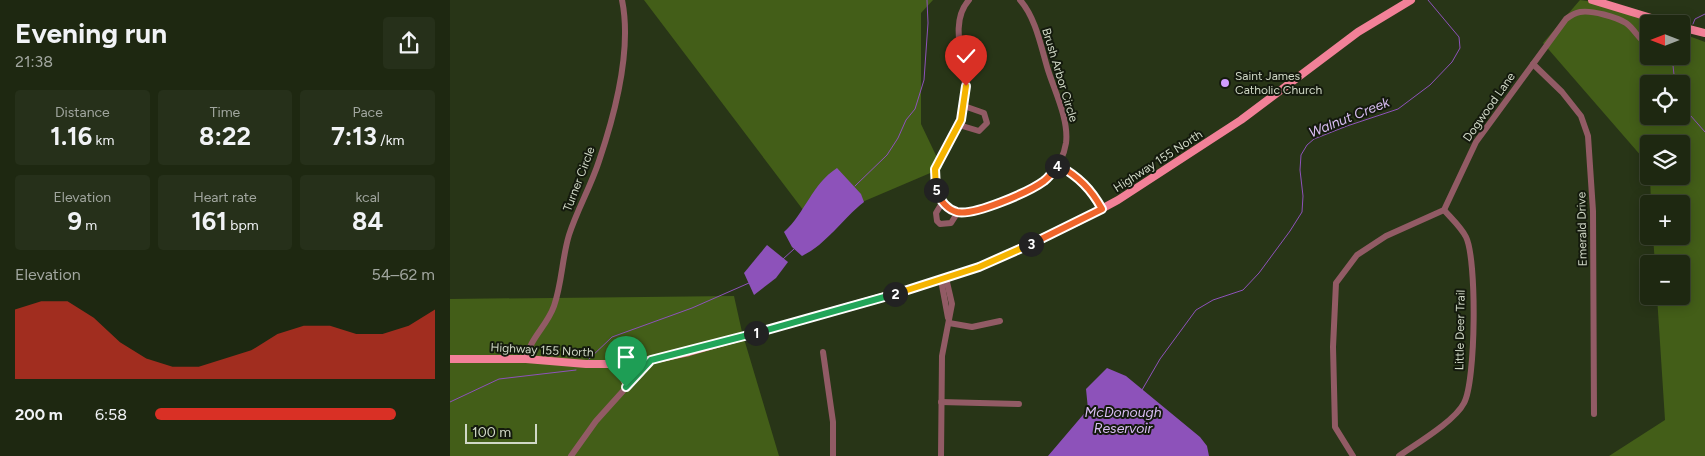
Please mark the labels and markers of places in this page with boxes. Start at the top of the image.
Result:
pin [945,35,987,86]
place label: Saint James Catholic Church [1235,69,1322,97]
marker: Saint James Catholic Church [1219,77,1231,89]
pin: 4 [1044,154,1070,178]
pin: 5 [924,178,948,202]
pin: 3 [1018,232,1044,256]
pin: 2 [882,282,908,306]
pin: 1 [744,320,768,346]
pin [605,336,647,387]

